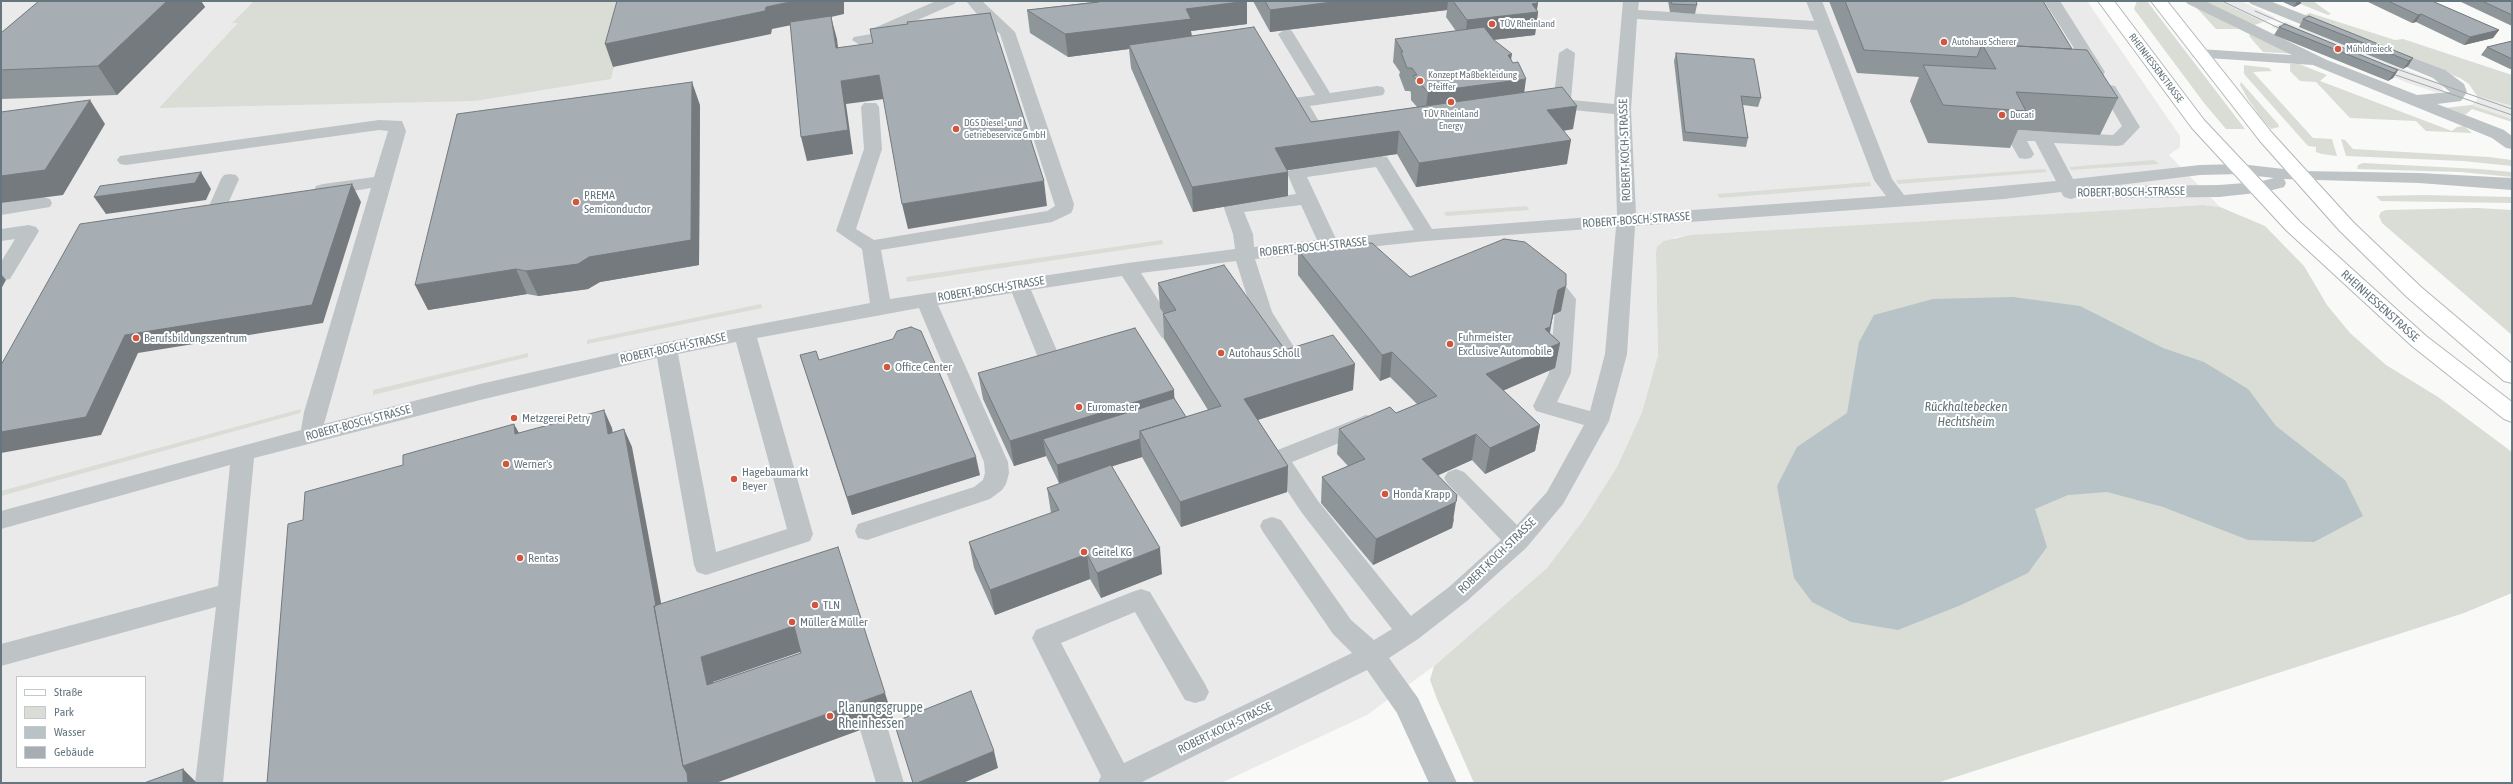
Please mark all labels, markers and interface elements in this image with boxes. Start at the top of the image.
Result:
place label: TÜV Rheinland [1500,18,1555,30]
marker: TÜV Rheinland [1487,19,1497,29]
street label: RHEINHESSENSTRASSE [2126,31,2186,105]
place label: Autohaus Scherer [1952,36,2016,48]
marker: Autohaus Scherer [1939,37,1949,47]
place label: Mühldreieck [2346,43,2392,55]
marker: Mühldreieck [2333,44,2343,54]
place label: Konzept Maßbekleidung Pfeiffer [1428,69,1517,92]
marker: Konzept Maßbekleidung Pfeiffer [1415,76,1425,86]
marker: TÜV Rheinland Energy [1446,97,1456,107]
street label: ROBERT-KOCH-STRASSE [1616,98,1634,202]
place label: TÜV Rheinland Energy [1424,108,1478,132]
place label: Ducati [2010,109,2034,121]
marker: Ducati [1997,110,2007,120]
place label: DGS Diesel- und Getriebeservice GmbH [964,117,1046,140]
marker: DGS Diesel- und Getriebeservice GmbH [951,124,961,134]
street label: ROBERT-BOSCH-STRASSE [2077,184,2185,200]
place label: PREMA Semiconductor [584,188,650,216]
marker: PREMA Semiconductor [571,197,581,207]
street label: ROBERT-BOSCH-STRASSE [1582,209,1690,231]
street label: ROBERT-BOSCH-STRASSE [1259,234,1367,260]
street label: RHEINHESSENSTRASSE [2338,267,2422,345]
street label: ROBERT-BOSCH-STRASSE [937,273,1045,305]
street label: ROBERT-BOSCH-STRASSE [619,330,727,366]
place label: Fuhrmeister Exclusive Automobile [1458,330,1552,358]
place label: Berufsbildungszentrum [144,331,247,345]
marker: Berufsbildungszentrum [131,333,141,343]
marker: Fuhrmeister Exclusive Automobile [1445,339,1455,349]
place label: Autohaus Scholl [1229,346,1300,360]
marker: Autohaus Scholl [1216,348,1226,358]
place label: Office Center [895,360,952,374]
marker: Office Center [882,362,892,372]
water label: Rückhaltebecken Hechtsheim [1925,399,2007,430]
place label: Euromaster [1087,400,1138,414]
street label: ROBERT-BOSCH-STRASSE [304,402,412,444]
marker: Euromaster [1074,402,1084,412]
place label: Metzgerei Petry [522,411,590,425]
marker: Metzgerei Petry [509,413,519,423]
place label: Werner's [514,457,552,471]
marker: Werner's [501,459,511,469]
place label: Hagebaumarkt Beyer [742,465,808,493]
marker: Hagebaumarkt Beyer [729,474,739,484]
place label: Honda Krapp [1393,487,1450,501]
marker: Honda Krapp [1380,489,1390,499]
street label: ROBERT-KOCH-STRASSE [1455,515,1539,597]
place label: Geitel KG [1092,545,1132,559]
marker: Geitel KG [1079,547,1089,557]
place label: Rentas [528,551,559,565]
marker: Rentas [515,553,525,563]
place label: TLN [823,598,840,612]
marker: TLN [810,600,820,610]
place label: Müller & Müller [800,615,868,629]
marker: Müller & Müller [787,617,797,627]
legend [16,676,146,768]
text: Straße [54,685,82,699]
street label: ROBERT-KOCH-STRASSE [1176,699,1274,757]
place label: Planungsgruppe Rheinhessen [838,700,923,732]
text: Park [54,705,74,719]
marker: Planungsgruppe Rheinhessen [825,711,835,721]
text: Wasser [54,725,85,739]
text: Gebäude [54,745,94,759]

